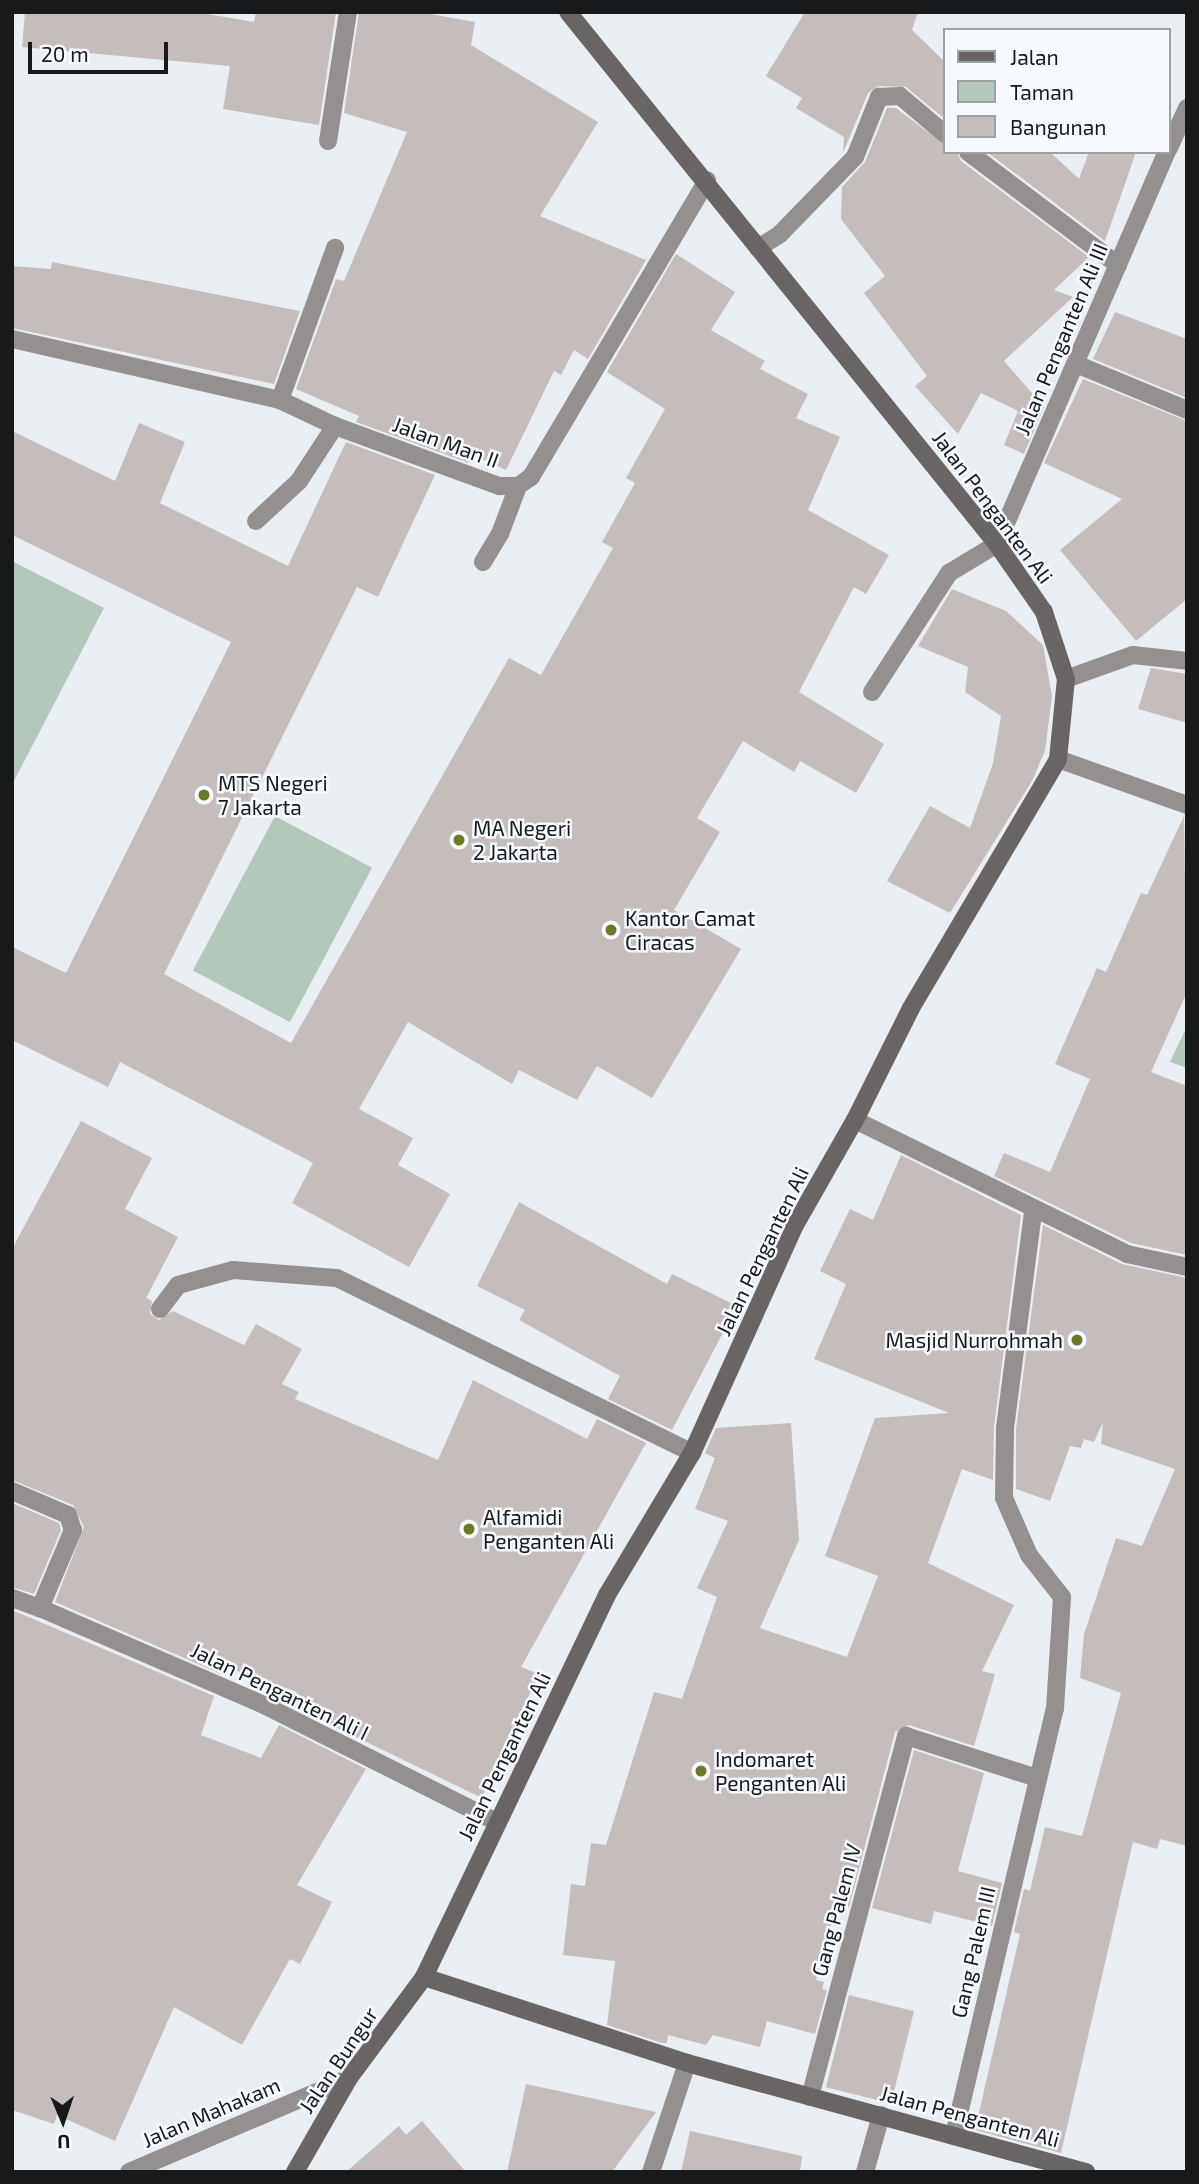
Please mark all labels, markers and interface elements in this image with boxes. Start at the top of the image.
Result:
scale bar [32,28,172,72]
legend [944,28,1171,154]
text: 20 m [41,41,89,66]
text: Jalan [1010,44,1059,69]
text: Taman [1010,79,1074,104]
text: Bangunan [1010,114,1106,139]
street label: Jalan Penganten Ali III [1009,239,1113,439]
street label: Jalan Man II [389,411,503,473]
street label: Jalan Penganten Ali [927,426,1059,588]
place label: MTS Negeri 7 Jakarta [218,770,328,820]
marker: MTS Negeri 7 Jakarta [196,787,212,803]
place label: MA Negeri 2 Jakarta [473,815,572,865]
marker: MA Negeri 2 Jakarta [451,832,467,848]
place label: Kantor Camat Ciracas [625,905,756,955]
marker: Kantor Camat Ciracas [603,922,619,938]
street label: Jalan Penganten Ali [710,1162,814,1340]
place label: Masjid Nurrohmah [886,1327,1063,1353]
marker: Masjid Nurrohmah [1069,1332,1085,1348]
place label: Alfamidi Penganten Ali [483,1504,615,1554]
marker: Alfamidi Penganten Ali [461,1521,477,1537]
street label: Jalan Penganten Ali I [187,1637,373,1745]
street label: Jalan Penganten Ali [452,1667,556,1845]
place label: Indomaret Penganten Ali [715,1746,847,1796]
marker: Indomaret Penganten Ali [693,1763,709,1779]
street label: Gang Palem IV [806,1841,866,1979]
street label: Gang Palem III [946,1884,1000,2020]
street label: Jalan Bungur [293,2002,383,2118]
street label: Jalan Mahakam [138,2072,284,2152]
street label: Jalan Penganten Ali [877,2080,1063,2152]
north arrow [28,2086,98,2156]
text: U [57,2131,71,2154]

